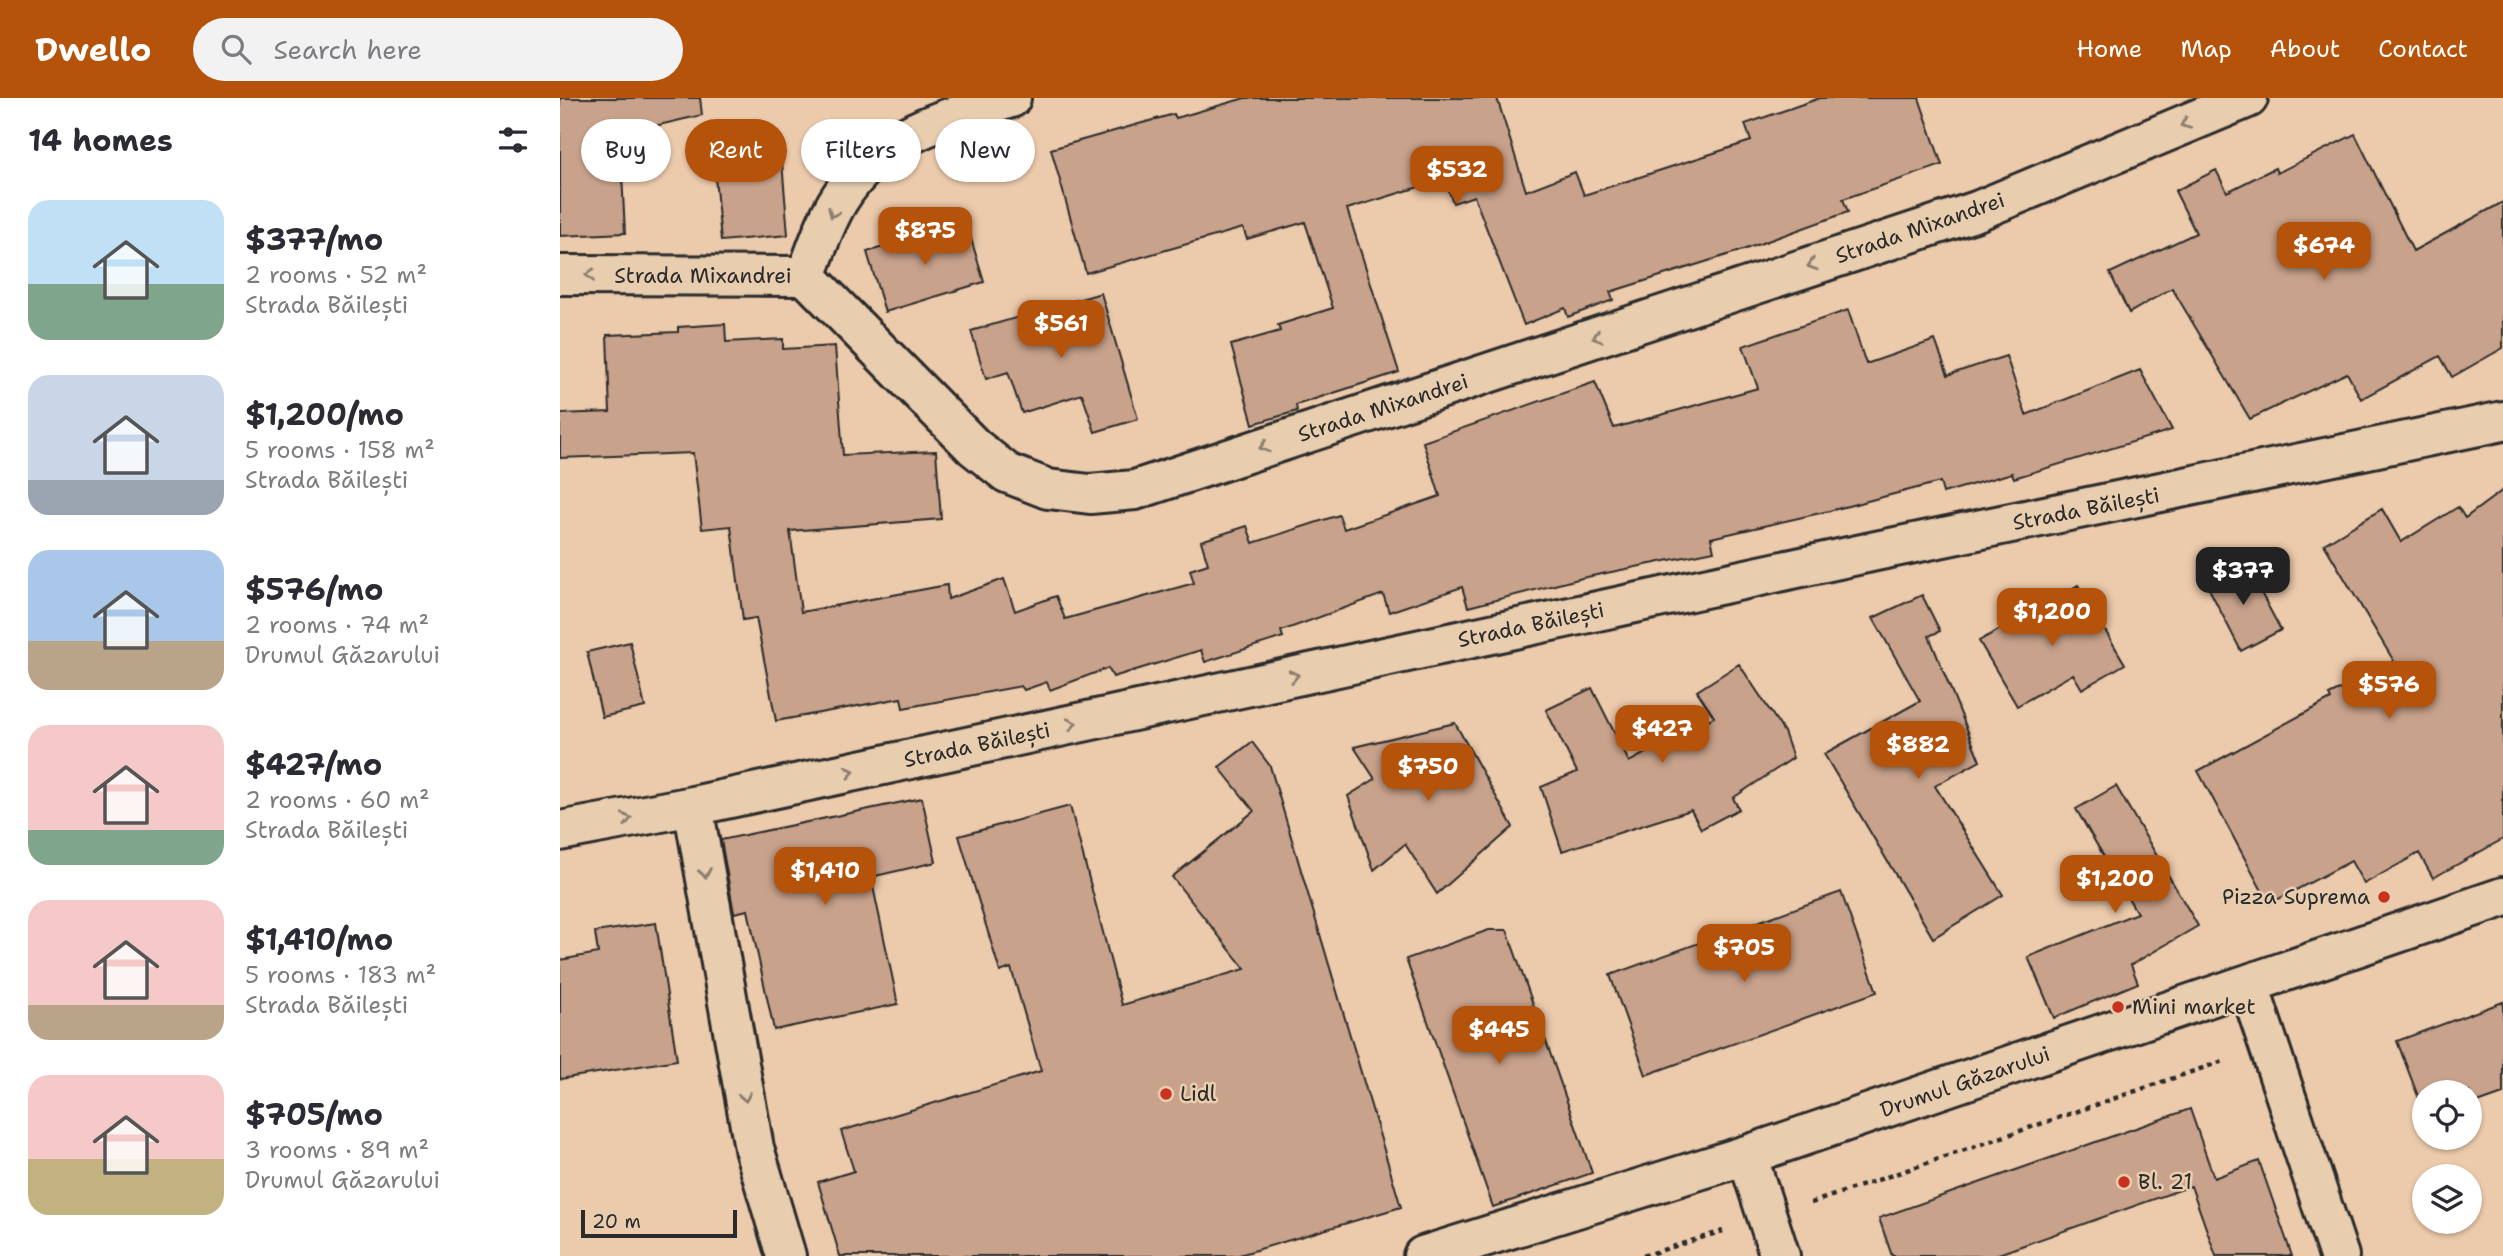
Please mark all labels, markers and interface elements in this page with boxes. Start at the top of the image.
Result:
search box [193,18,683,81]
text: Dwello [35,27,151,72]
icon: search [217,30,255,68]
text: Search here [273,32,422,67]
text: Home [2076,33,2142,65]
text: Map [2180,33,2232,65]
text: About [2270,33,2340,65]
text: Contact [2378,33,2468,65]
one-way arrow [2180,116,2193,130]
chip: Buy [581,119,671,182]
chip: Rent [685,119,787,182]
chip: Filters [801,119,921,182]
chip: New [935,119,1035,182]
text: 14 homes [28,120,173,161]
icon: filters [494,121,532,159]
pin: $532 [1416,146,1498,206]
text: $532 [1426,154,1488,184]
street label: Strada Mixandrei [1832,186,2008,270]
one-way arrow [827,206,841,218]
pin: $875 [884,208,966,267]
text: $875 [894,215,956,245]
text: $377/mo [245,219,383,260]
pin: $674 [2283,222,2365,282]
icon: home [84,228,168,312]
text: $674 [2293,230,2355,260]
one-way arrow [1807,257,1819,271]
text: 2 rooms · 52 m² [245,260,427,290]
street label: Strada Mixandrei [614,262,792,290]
one-way arrow [585,267,595,283]
text: Strada Băilești [245,290,408,320]
pin: $561 [1020,300,1102,360]
text: $561 [1034,308,1088,338]
one-way arrow [1591,329,1603,343]
street label: Strada Mixandrei [1294,367,1472,449]
text: $1,200/mo [245,394,404,435]
icon: home [84,403,168,487]
text: 5 rooms · 158 m² [245,435,435,465]
one-way arrow [1259,439,1271,453]
text: Strada Băilești [245,465,408,495]
street label: Strada Băilești [2010,481,2162,538]
pin: $377 [2202,547,2284,607]
text: $377 [2212,555,2274,585]
text: $576/mo [245,569,383,610]
icon: home [84,578,168,662]
pin: $1,200 [1995,588,2109,648]
street label: Strada Băilești [1455,596,1607,655]
text: $1,200 [2013,596,2091,626]
text: 2 rooms · 74 m² [245,610,429,640]
text: Drumul Găzarului [245,640,440,670]
pin: $576 [2348,662,2430,721]
text: $576 [2358,669,2420,699]
one-way arrow [1288,670,1300,684]
pin: $427 [1621,706,1703,765]
text: $427 [1631,713,1693,743]
street label: Strada Băilești [901,716,1053,775]
one-way arrow [1066,718,1078,733]
pin: $882 [1877,722,1959,781]
text: $882 [1886,729,1950,759]
text: $427/mo [245,744,382,785]
pin: $750 [1387,744,1469,803]
text: $750 [1397,751,1459,781]
icon: home [84,753,168,837]
one-way arrow [844,766,856,781]
text: 2 rooms · 60 m² [245,785,430,815]
one-way arrow [621,813,633,828]
text: Strada Băilești [245,815,408,845]
pin: $1,410 [768,848,882,907]
text: $1,410 [790,855,860,885]
pin: $1,200 [2058,856,2172,915]
text: $1,200 [2076,863,2154,893]
one-way arrow [697,867,712,879]
place label: Pizza Suprema [2222,883,2370,911]
marker: Pizza Suprema [2376,889,2392,905]
text: $1,410/mo [245,919,393,960]
pin: $705 [1703,924,1785,984]
icon: home [84,928,168,1012]
text: $705 [1713,932,1775,962]
text: 5 rooms · 183 m² [245,960,436,990]
text: Strada Băilești [245,990,408,1020]
place label: Mini market [2132,993,2256,1021]
marker: Mini market [2110,999,2126,1015]
pin: $445 [1458,1006,1540,1066]
text: $445 [1468,1014,1530,1044]
street label: Drumul Găzarului [1876,1040,2054,1124]
place label: Lidl [1180,1080,1217,1108]
map controls [2412,1080,2482,1234]
button: locate [2412,1080,2482,1150]
marker: Lidl [1158,1086,1174,1102]
one-way arrow [737,1091,752,1103]
text: $705/mo [245,1094,383,1135]
icon: home [84,1103,168,1187]
text: 3 rooms · 89 m² [245,1135,429,1165]
button: layers [2412,1164,2482,1234]
text: Drumul Găzarului [245,1165,440,1195]
place label: Bl. 21 [2138,1168,2192,1196]
marker: Bl. 21 [2116,1174,2132,1190]
scale bar [581,1207,737,1239]
text: 20 m [592,1209,641,1234]

